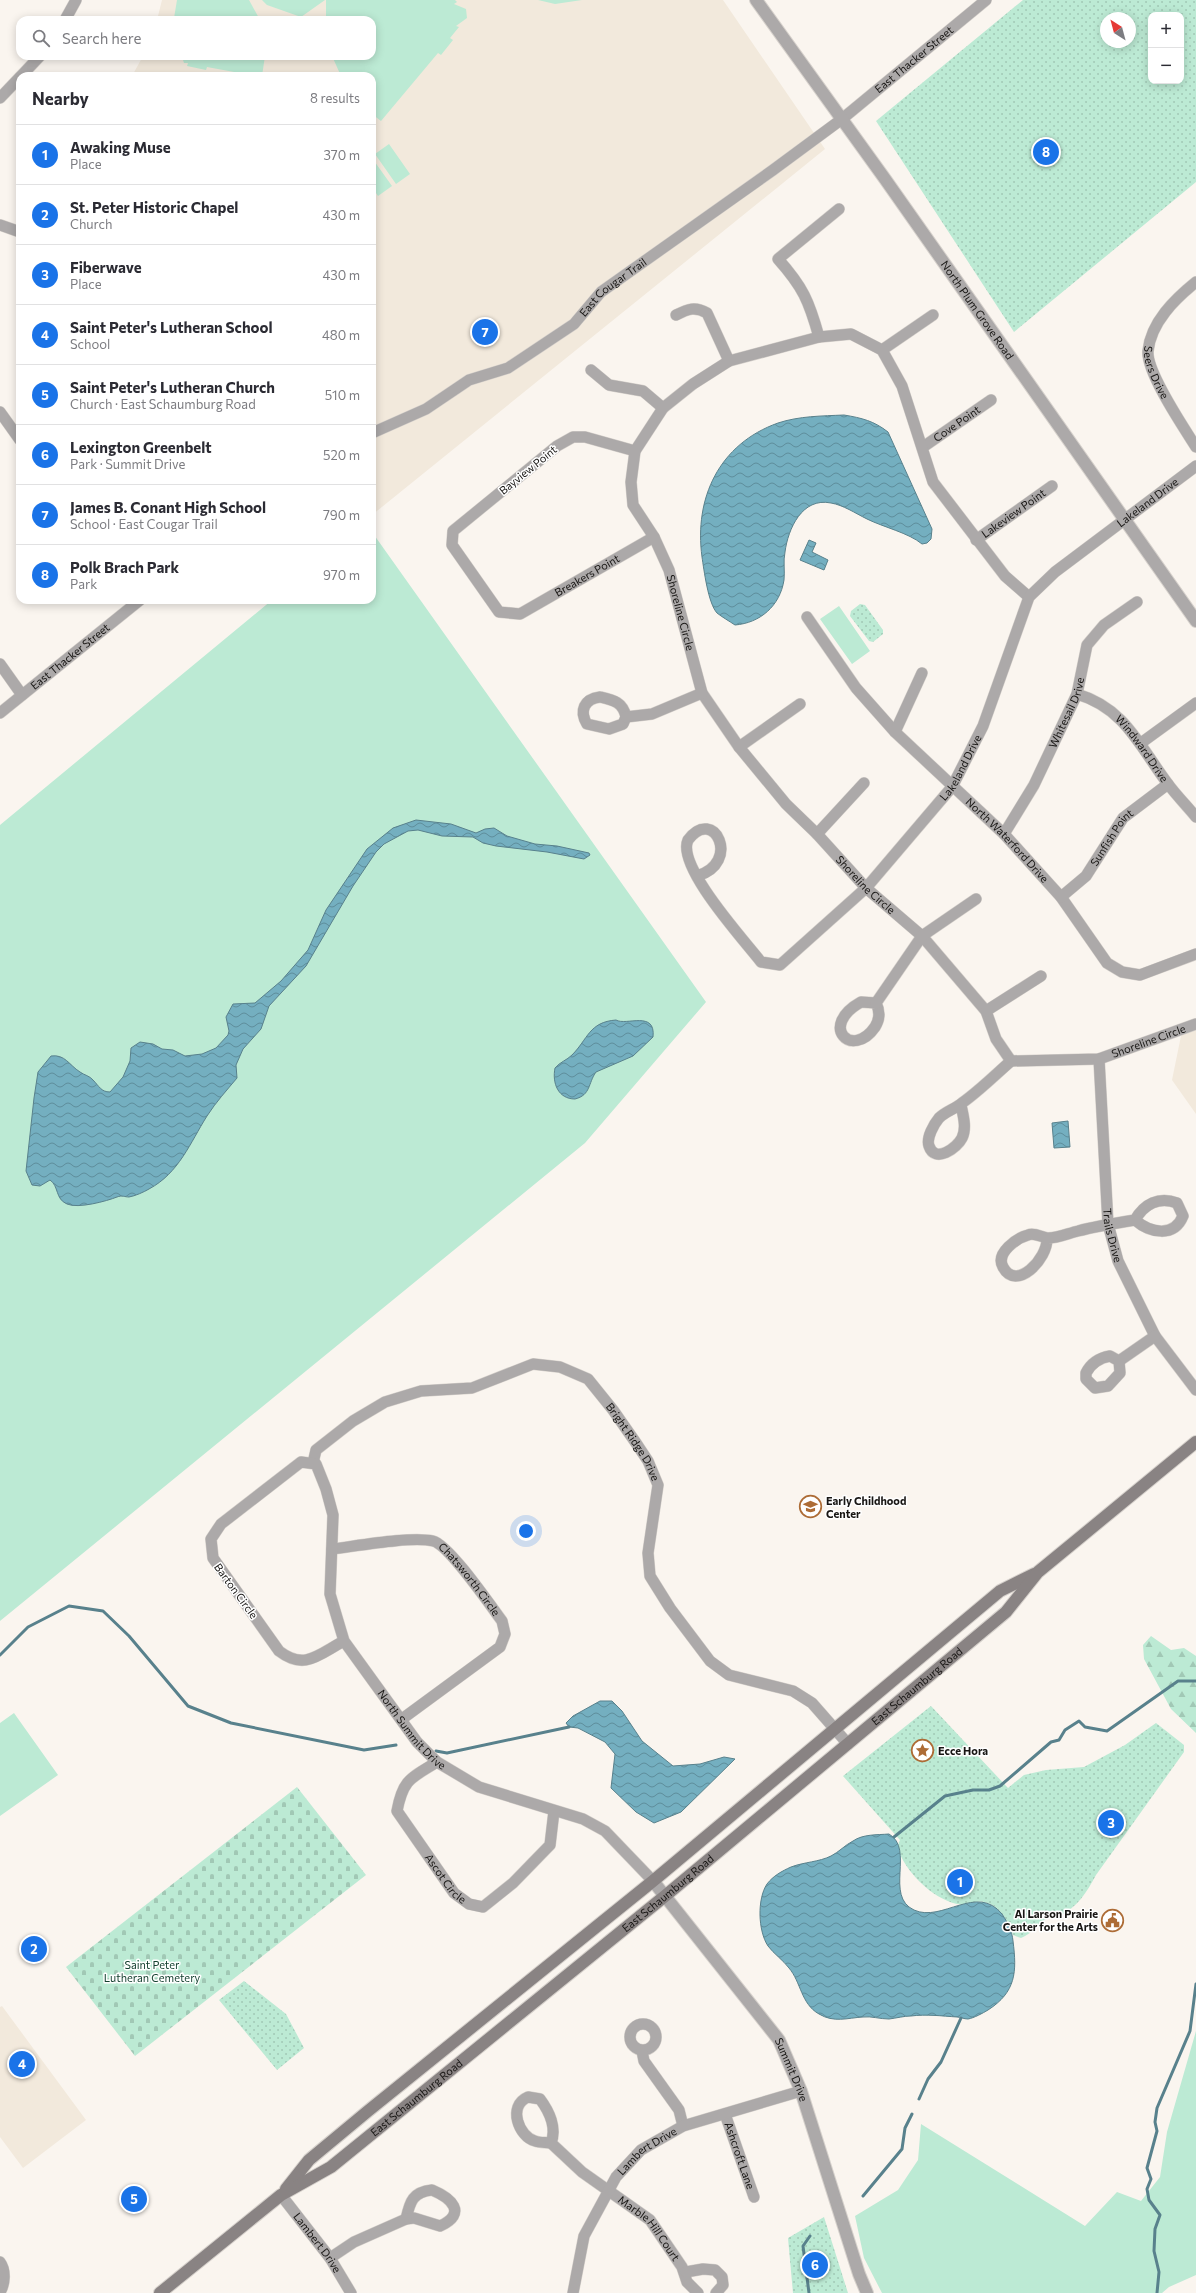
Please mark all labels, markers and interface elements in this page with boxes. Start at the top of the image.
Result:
north arrow [1100,12,1136,48]
map controls [1148,12,1184,84]
button: + [1148,12,1184,48]
search box [16,16,376,60]
street label: East Thacker Street [872,23,956,95]
icon: search [30,27,52,49]
text: Search here [62,29,141,47]
button: − [1148,48,1184,84]
text: Nearby [32,88,89,109]
text: 8 results [310,90,360,106]
pin: 8 [1033,137,1059,167]
text: Awaking Muse [70,138,171,156]
text: 1 [42,147,48,163]
text: 370 m [323,147,360,163]
text: Place [70,156,102,172]
text: St. Peter Historic Chapel [70,198,238,216]
text: 2 [41,207,49,223]
text: 430 m [322,207,360,223]
text: Church [70,216,112,232]
street label: East Cougar Trail [576,255,649,319]
text: Fiberwave [70,258,142,276]
street label: North Plum Grove Road [939,258,1017,362]
text: 3 [41,267,49,283]
text: 430 m [322,267,360,283]
text: Place [70,276,102,292]
pin: 7 [472,317,498,347]
text: Saint Peter's Lutheran School [70,318,273,336]
text: 4 [41,327,49,343]
text: 480 m [322,327,360,343]
text: School [70,336,110,352]
street label: Seers Drive [1142,345,1172,401]
text: Saint Peter's Lutheran Church [70,378,275,396]
text: 5 [41,387,49,403]
text: 510 m [325,387,360,403]
text: Church · East Schaumburg Road [70,396,256,412]
street label: Cove Point [930,402,983,444]
text: Lexington Greenbelt [70,438,212,456]
street label: Bayview Point [496,442,560,497]
text: 6 [41,447,49,463]
text: 520 m [323,447,360,463]
text: Park · Summit Drive [70,456,185,472]
street label: Lakeland Drive [1114,475,1181,529]
street label: Lakeview Point [979,486,1048,540]
text: James B. Conant High School [70,498,266,516]
text: 7 [41,507,49,523]
text: 790 m [323,507,360,523]
text: School · East Cougar Trail [70,516,218,532]
street label: Breakers Point [552,551,622,599]
text: Polk Brach Park [70,558,179,576]
text: 8 [41,567,49,583]
text: 970 m [323,567,360,583]
street label: Shoreline Circle [665,573,697,652]
text: Park [70,576,97,592]
street label: East Thacker Street [28,620,112,692]
street label: Whitesail Drive [1045,676,1086,750]
street label: Windward Drive [1113,712,1171,785]
street label: Lakeland Drive [936,732,984,803]
street label: North Waterford Drive [963,795,1052,885]
street label: Sunfish Point [1087,806,1136,868]
street label: Shoreline Circle [834,853,898,916]
street label: Shoreline Circle [1110,1021,1187,1060]
street label: Trails Drive [1101,1208,1125,1264]
street label: Bright Ridge Drive [604,1400,663,1483]
school or university icon: Early Childhood Center [797,1494,823,1520]
place label: Early Childhood Center [826,1494,906,1520]
your location [516,1521,536,1541]
street label: Chatsworth Circle [436,1540,503,1618]
street label: Barton Circle [212,1560,261,1621]
street label: East Schaumburg Road [868,1644,965,1727]
street label: North Summit Drive [375,1687,448,1772]
place icon: Ecce Hora [910,1738,936,1764]
place label: Ecce Hora [938,1744,988,1757]
pin: 3 [1098,1808,1124,1838]
street label: Ascot Circle [423,1851,469,1906]
street label: East Schaumburg Road [619,1851,716,1934]
pin: 1 [947,1867,973,1897]
place label: Al Larson Prairie Center for the Arts [1003,1907,1098,1933]
public building icon: Al Larson Prairie Center for the Arts [1100,1907,1126,1933]
pin: 2 [21,1934,47,1964]
park label: Saint Peter Lutheran Cemetery [104,1958,201,1984]
street label: Summit Drive [773,2036,811,2103]
pin: 4 [9,2049,35,2079]
street label: East Schaumburg Road [368,2056,465,2138]
street label: Ashcroft Lane [722,2120,758,2191]
street label: Lambert Drive [614,2124,679,2177]
pin: 5 [121,2184,147,2214]
street label: Marble Hill Court [616,2193,683,2264]
street label: Lambert Drive [291,2210,344,2275]
pin: 6 [802,2250,828,2280]

